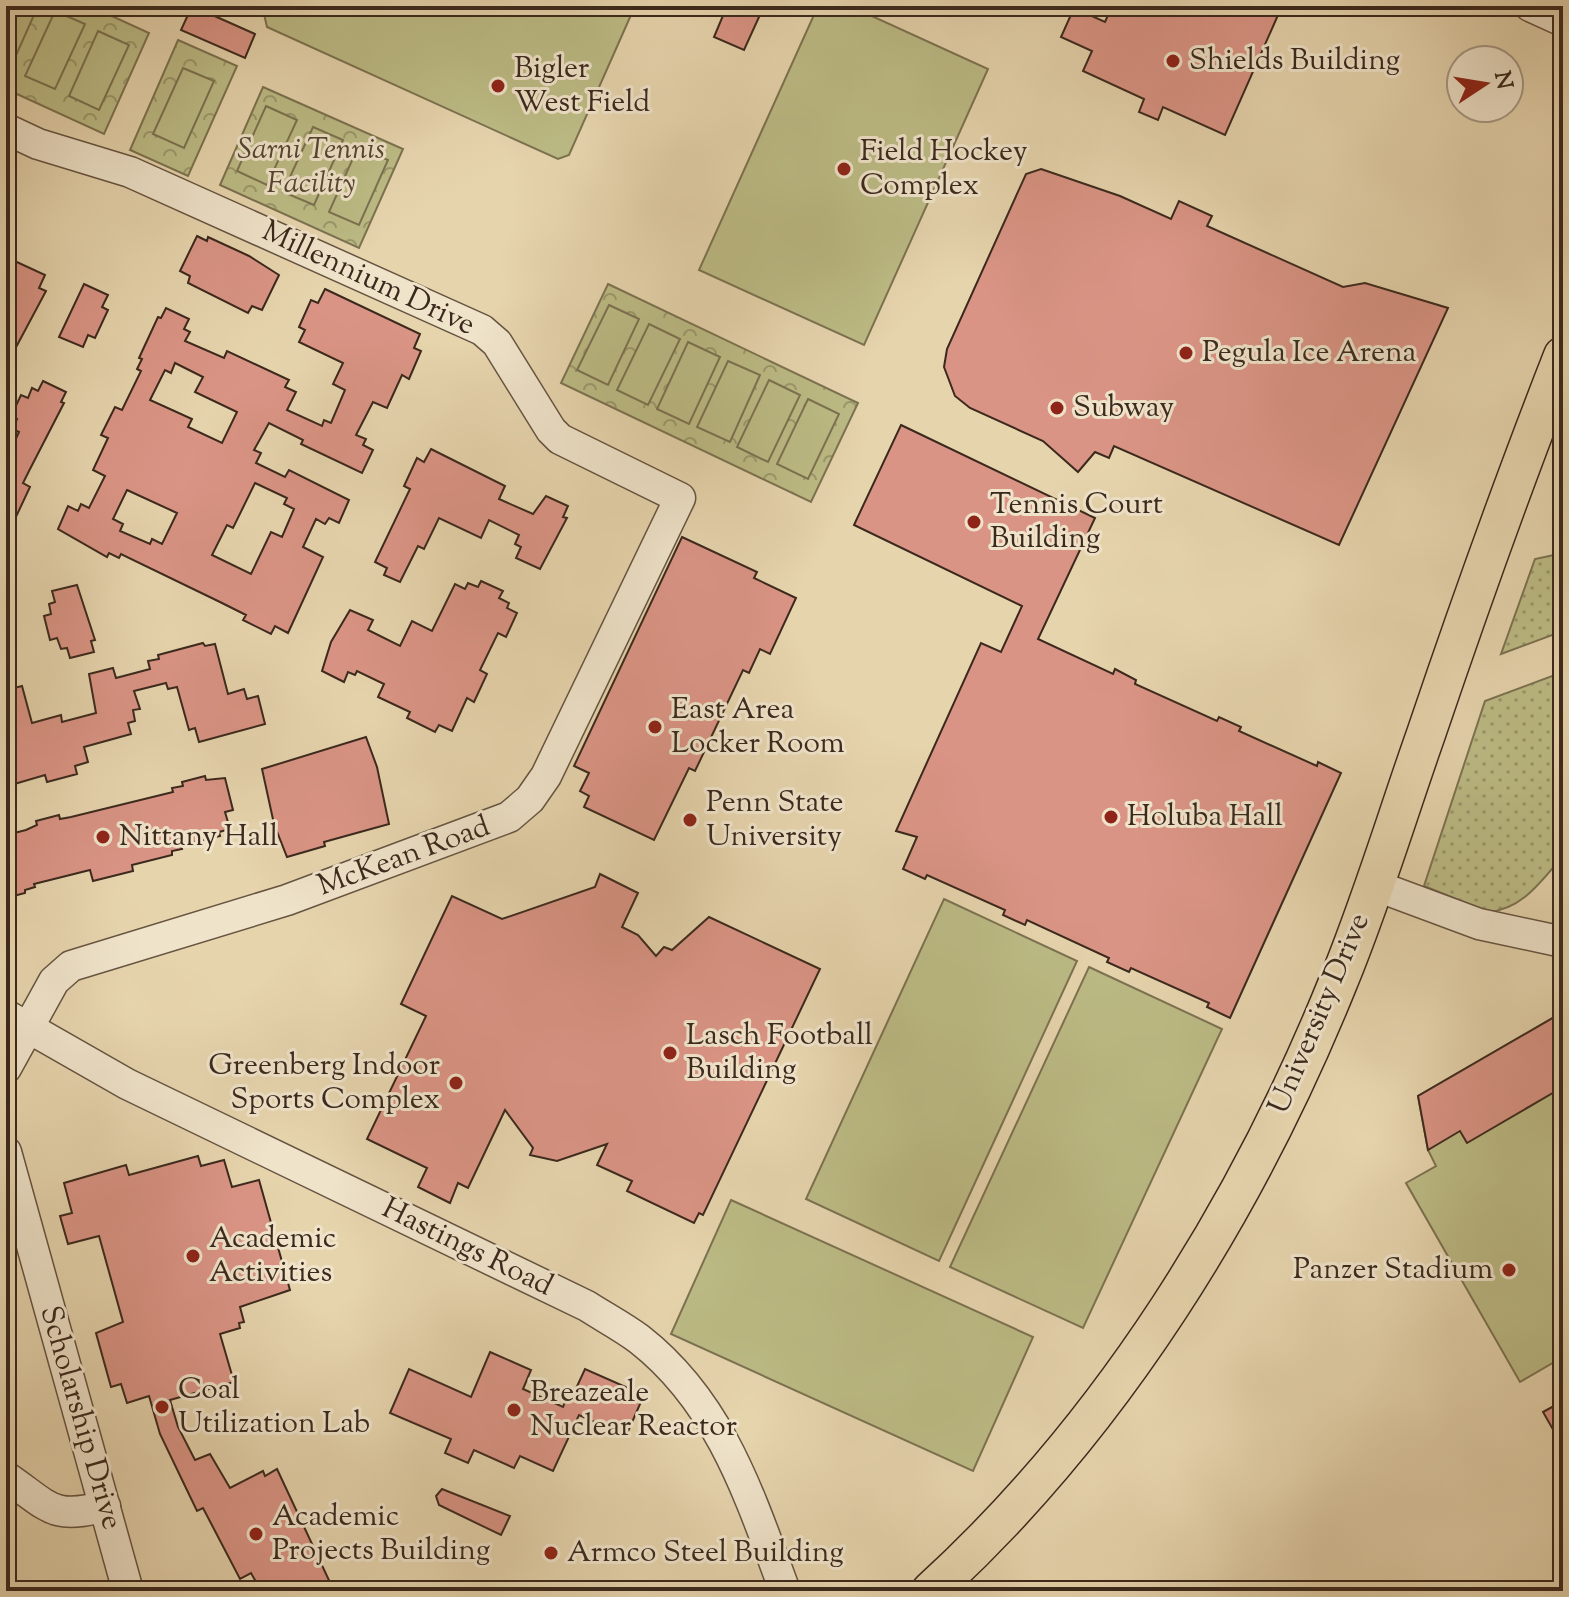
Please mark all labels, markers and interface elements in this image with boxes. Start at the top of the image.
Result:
place label: Shields Building [1189,40,1400,83]
north arrow [1445,44,1525,124]
place label: Bigler West Field [514,48,650,125]
marker: Shields Building [1164,52,1182,70]
text: N [1484,69,1519,93]
marker: Bigler West Field [489,77,507,95]
park label: Sarni Tennis Facility [237,129,385,206]
place label: Field Hockey Complex [860,131,1028,208]
marker: Field Hockey Complex [835,160,853,178]
street label: Millennium Drive [254,211,482,347]
place label: Pegula Ice Arena [1202,332,1417,375]
marker: Pegula Ice Arena [1177,344,1195,362]
place label: Subway [1073,387,1174,430]
marker: Subway [1048,399,1066,417]
place label: Tennis Court Building [990,484,1163,561]
marker: Tennis Court Building [965,513,983,531]
place label: East Area Locker Room [671,689,845,766]
marker: East Area Locker Room [646,718,664,736]
place label: Penn State University [706,782,843,859]
place label: Holuba Hall [1127,796,1283,839]
street label: McKean Road [312,806,496,908]
marker: Holuba Hall [1102,808,1120,826]
marker: Penn State University [681,811,699,829]
place label: Nittany Hall [119,816,278,859]
marker: Nittany Hall [94,828,112,846]
street label: University Drive [1258,907,1382,1121]
place label: Lasch Football Building [686,1015,873,1092]
marker: Lasch Football Building [661,1044,679,1062]
place label: Greenberg Indoor Sports Complex [208,1045,440,1122]
marker: Greenberg Indoor Sports Complex [447,1074,465,1092]
street label: Hastings Road [374,1188,560,1308]
place label: Academic Activities [209,1218,336,1295]
marker: Academic Activities [184,1247,202,1265]
place label: Panzer Stadium [1293,1249,1493,1292]
marker: Panzer Stadium [1500,1261,1518,1279]
street label: Scholarship Drive [28,1301,132,1535]
place label: Coal Utilization Lab [178,1369,370,1446]
place label: Breazeale Nuclear Reactor [530,1372,737,1449]
marker: Coal Utilization Lab [153,1398,171,1416]
marker: Breazeale Nuclear Reactor [505,1401,523,1419]
place label: Academic Projects Building [272,1496,490,1573]
marker: Academic Projects Building [247,1525,265,1543]
place label: Armco Steel Building [567,1532,844,1575]
marker: Armco Steel Building [542,1544,560,1562]

